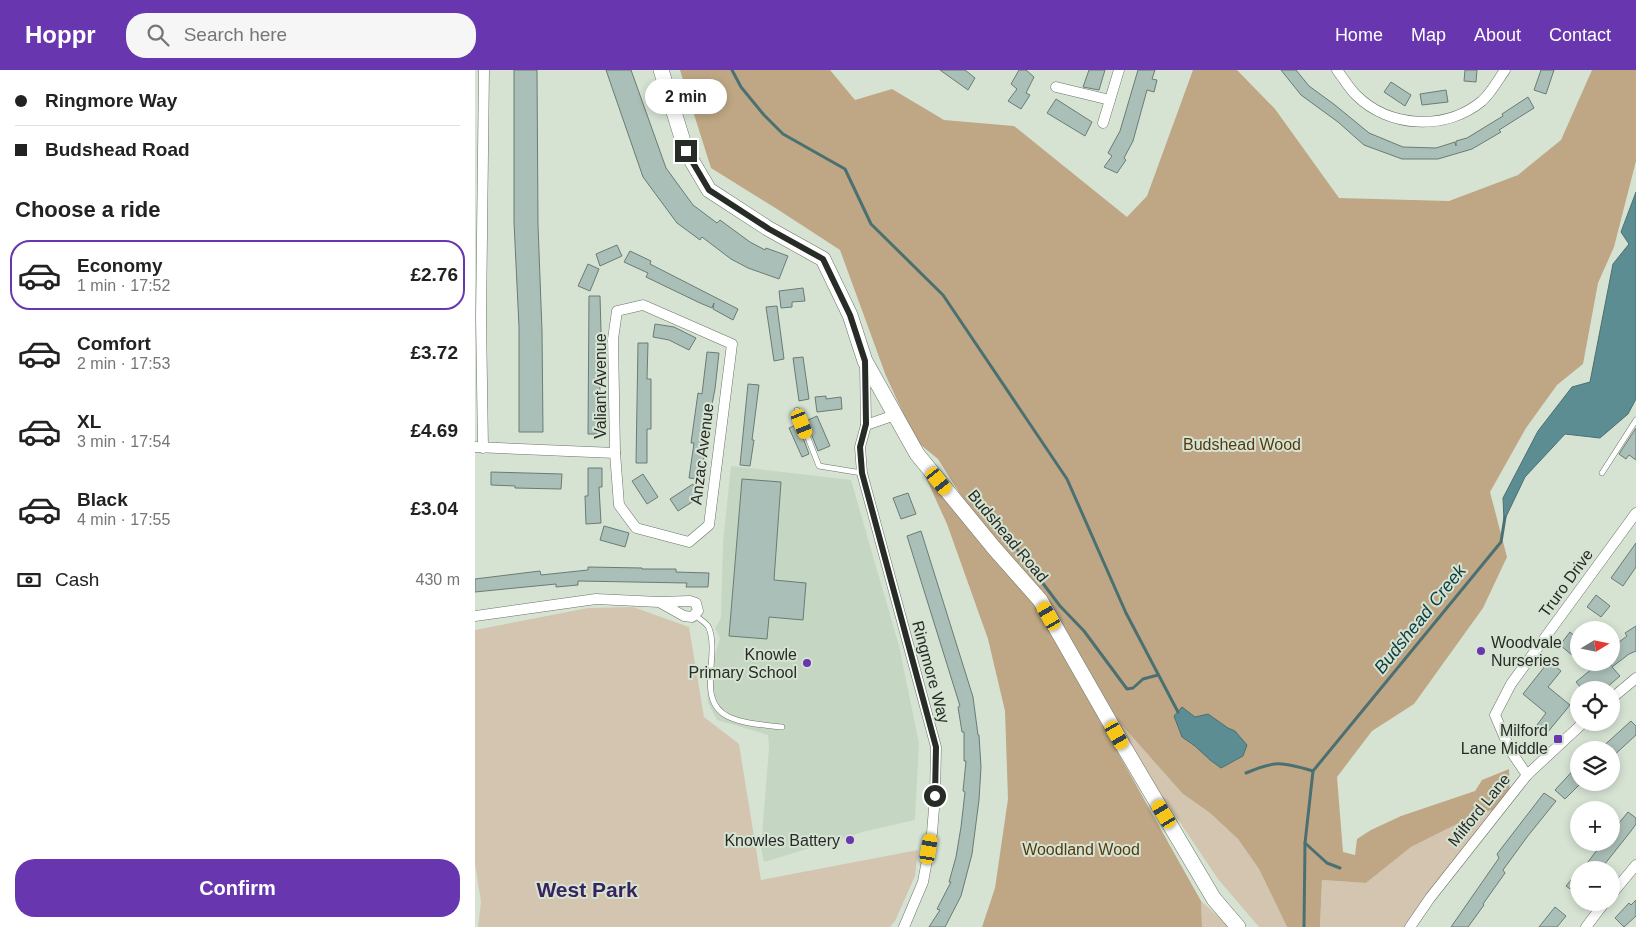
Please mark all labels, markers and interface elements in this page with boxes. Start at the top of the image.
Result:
search box [126,13,476,58]
text: Hoppr [25,21,96,48]
icon: search [144,21,172,49]
text: Search here [184,24,287,45]
text: Home [1335,25,1383,45]
text: Map [1411,25,1446,45]
text: About [1474,25,1521,45]
text: Contact [1549,25,1611,45]
callout: 2 min [645,78,727,114]
text: 2 min [665,88,707,105]
text: Ringmore Way [45,90,177,111]
text: Budshead Road [45,139,190,160]
route end [675,140,697,162]
text: Choose a ride [15,197,160,222]
icon: car [17,253,62,298]
text: Economy [77,255,163,276]
text: £2.76 [410,264,458,285]
text: 1 min · 17:52 [77,277,170,294]
icon: car [17,331,62,376]
text: Comfort [77,333,151,354]
street label: Valiant Avenue [592,333,609,439]
text: £3.72 [410,342,458,363]
text: 2 min · 17:53 [77,355,170,372]
street label: Anzac Avenue [687,402,717,506]
car [789,407,814,441]
icon: car [17,409,62,454]
text: XL [77,411,101,432]
text: £4.69 [410,420,458,441]
text: 3 min · 17:54 [77,433,170,450]
park label: Budshead Wood [1183,436,1301,453]
car [923,465,954,497]
icon: car [17,487,62,532]
street label: Budshead Road [965,487,1051,585]
text: Black [77,489,128,510]
text: £3.04 [410,498,458,519]
text: 4 min · 17:55 [77,511,170,528]
street label: Truro Drive [1536,546,1596,620]
water label: Budshead Creek [1370,560,1471,677]
icon: cash [15,566,43,594]
text: Cash [55,569,99,590]
text: 430 m [416,571,460,588]
car [1035,599,1062,633]
street label: Ringmore Way [909,619,953,725]
north arrow [1570,621,1620,671]
map controls [1570,621,1620,911]
place label: Woodvale Nurseries [1491,634,1562,669]
marker: Woodvale Nurseries [1475,645,1487,657]
place label: Knowle Primary School [689,646,797,681]
marker: Knowle Primary School [801,657,813,669]
button: locate [1570,681,1620,731]
car [1103,718,1130,752]
place label: Milford Lane Middle [1461,722,1548,757]
marker: Milford Lane Middle [1552,733,1564,745]
button: layers [1570,741,1620,791]
street label: Milford Lane [1445,770,1513,850]
route start [924,785,946,807]
car [1149,797,1178,831]
button: + [1570,801,1620,851]
place label: Knowles Battery [724,832,840,849]
car [919,833,938,865]
marker: Knowles Battery [844,834,856,846]
park label: Woodland Wood [1022,841,1140,858]
button: Confirm [15,859,460,917]
button: − [1570,861,1620,911]
district label: West Park [536,878,638,901]

